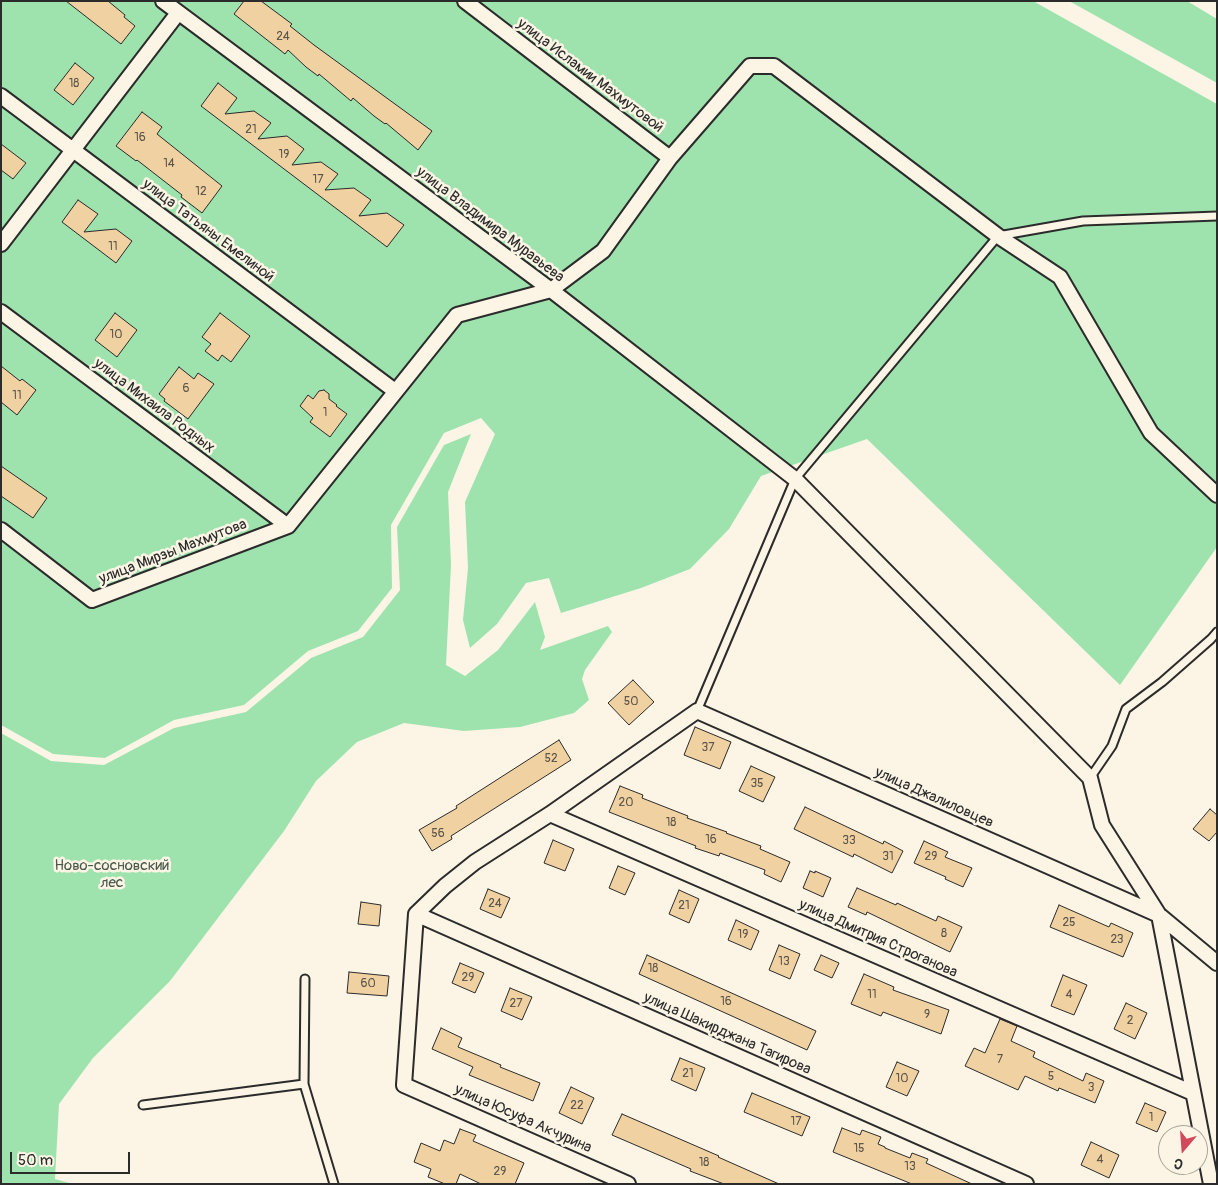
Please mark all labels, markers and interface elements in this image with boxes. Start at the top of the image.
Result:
street label: улица Исламии Махмутовой [513,15,667,137]
house number: 24 [276,30,290,44]
house number: 18 [69,77,79,91]
house number: 21 [245,123,257,137]
house number: 16 [134,131,146,145]
house number: 19 [279,148,289,162]
house number: 14 [163,157,175,171]
street label: улица Владимира Муравьева [412,163,568,287]
house number: 17 [312,173,324,187]
street label: улица Татьяны Емелиной [139,176,277,286]
house number: 12 [195,185,207,199]
house number: 11 [108,240,118,254]
house number: 10 [110,328,122,342]
street label: улица Михаила Родных [90,355,218,457]
house number: 6 [183,382,189,396]
house number: 11 [12,389,22,403]
house number: 1 [323,406,327,420]
street label: улица Мирзы Махмутова [97,516,249,588]
house number: 50 [624,695,638,709]
house number: 37 [701,741,715,755]
house number: 52 [544,752,558,766]
street label: улица Джалиловцев [872,764,996,832]
house number: 35 [750,777,764,791]
house number: 20 [619,796,633,810]
house number: 18 [666,816,676,830]
house number: 56 [431,827,445,841]
house number: 16 [705,833,717,847]
house number: 33 [842,834,856,848]
house number: 31 [882,850,894,864]
house number: 29 [925,850,937,864]
park label: Ново-сосновский лес [55,857,169,892]
street label: улица Дмитрия Строганова [796,896,960,982]
house number: 24 [488,897,502,911]
house number: 21 [678,899,690,913]
house number: 25 [1062,916,1076,930]
house number: 8 [941,927,947,941]
house number: 19 [738,928,748,942]
house number: 23 [1110,933,1124,947]
house number: 13 [778,955,790,969]
house number: 18 [648,962,658,976]
house number: 29 [462,971,474,985]
house number: 60 [360,977,376,991]
house number: 11 [867,988,877,1002]
house number: 4 [1066,988,1072,1002]
street label: улица Шакирджана Тагирова [641,989,813,1079]
house number: 16 [720,995,732,1009]
house number: 27 [509,997,523,1011]
house number: 9 [924,1008,930,1022]
house number: 2 [1127,1014,1133,1028]
house number: 7 [997,1053,1003,1067]
house number: 21 [682,1067,694,1081]
house number: 5 [1048,1070,1054,1084]
house number: 10 [896,1072,908,1086]
street label: улица Юсуфа Акчурина [452,1081,594,1157]
house number: 3 [1088,1081,1094,1095]
house number: 22 [570,1099,584,1113]
house number: 1 [1149,1111,1153,1125]
house number: 17 [790,1115,802,1129]
north arrow [1158,1125,1208,1175]
scale bar [12,1142,132,1174]
house number: 15 [853,1142,865,1156]
text: 50 m [18,1151,53,1170]
house number: 4 [1097,1153,1103,1167]
text: С [1172,1154,1185,1173]
house number: 18 [699,1156,709,1170]
house number: 13 [904,1160,916,1174]
house number: 29 [494,1165,506,1179]

